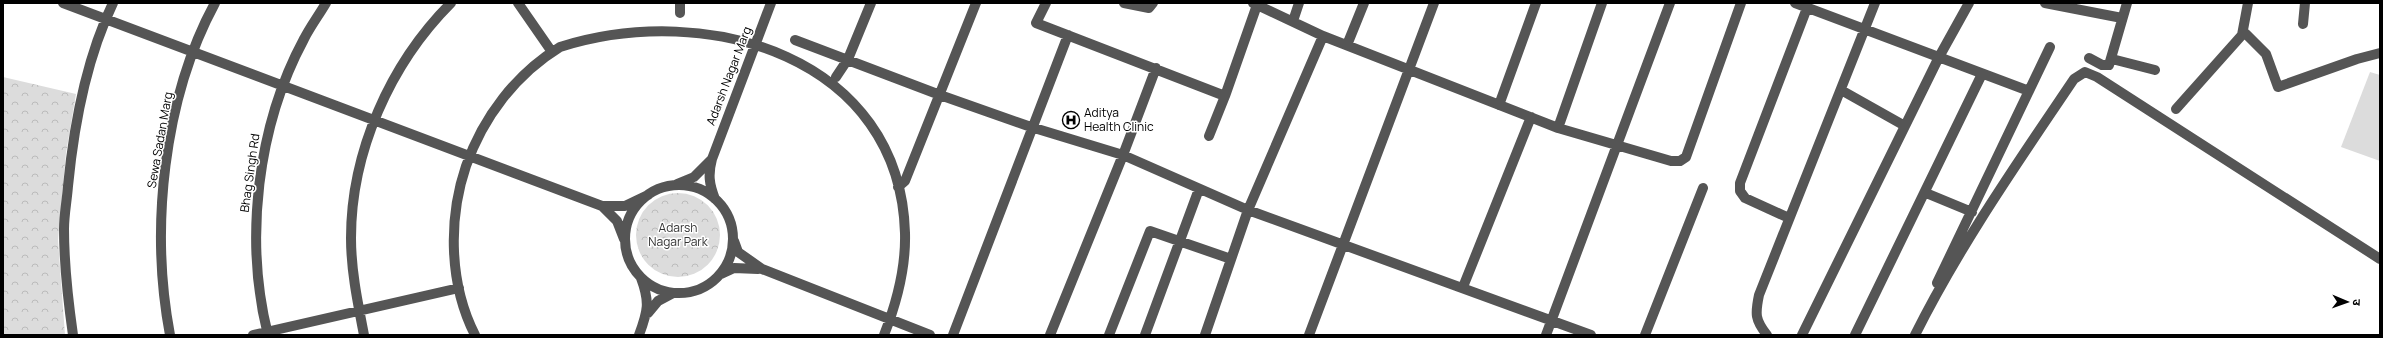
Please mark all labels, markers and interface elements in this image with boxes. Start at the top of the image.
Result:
street label: Adarsh Nagar Marg [702,24,755,128]
street label: Sewa Sadan Marg [143,90,176,189]
place label: Aditya Health Clinic [1084,104,1154,135]
hospital icon: Aditya Health Clinic [1061,110,1081,130]
street label: Bhag Singh Rd [236,132,263,213]
park label: Adarsh Nagar Park [648,219,709,250]
north arrow [2327,282,2367,322]
text: उ [2350,299,2365,306]

